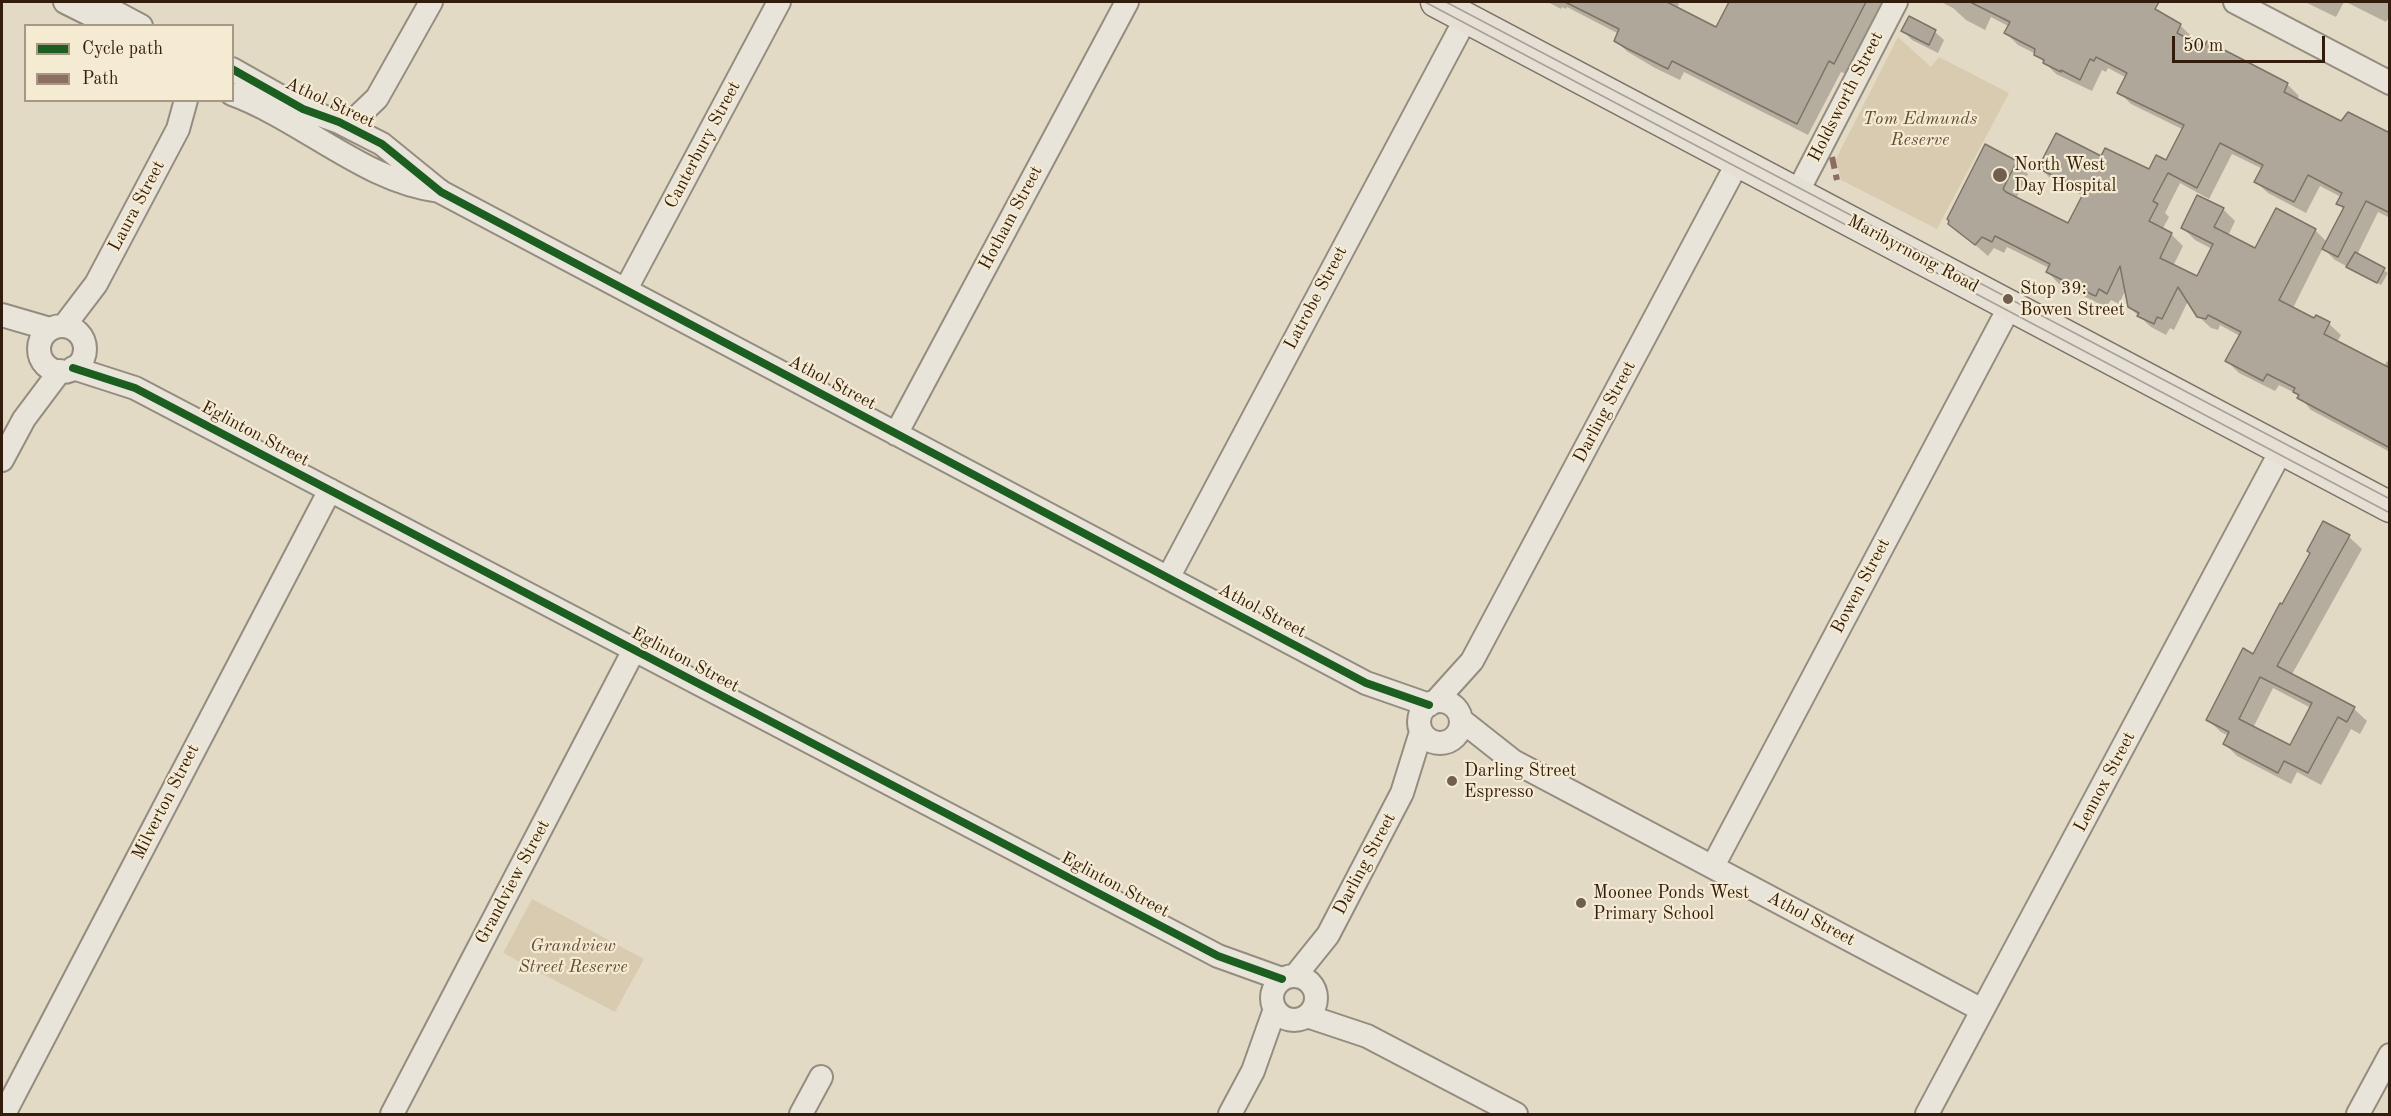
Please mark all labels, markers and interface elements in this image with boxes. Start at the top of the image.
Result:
legend [24,24,234,102]
scale bar [2175,24,2328,62]
street label: Holdsworth Street [1804,28,1888,166]
text: 50 m [2183,37,2223,55]
text: Cycle path [82,40,163,58]
text: Path [82,70,118,88]
street label: Athol Street [282,73,378,133]
street label: Canterbury Street [660,78,746,212]
park label: Tom Edmunds Reserve [1863,108,1977,150]
place label: North West Day Hospital [2014,154,2116,196]
street label: Laura Street [104,157,170,255]
street label: Hotham Street [974,162,1048,274]
marker: North West Day Hospital [1991,166,2009,184]
street label: Maribyrnong Road [1844,210,1982,298]
street label: Latrobe Street [1280,243,1352,353]
place label: Stop 39: Bowen Street [2020,278,2125,320]
marker: Stop 39: Bowen Street [2001,292,2015,306]
street label: Athol Street [784,351,880,415]
street label: Darling Street [1569,357,1641,467]
street label: Eglinton Street [197,396,313,472]
street label: Bowen Street [1827,535,1895,637]
street label: Athol Street [1214,579,1310,643]
street label: Eglinton Street [627,622,743,698]
street label: Lennox Street [2070,728,2140,836]
street label: Milverton Street [128,741,204,863]
place label: Darling Street Espresso [1464,760,1576,802]
marker: Darling Street Espresso [1445,774,1459,788]
street label: Darling Street [1329,809,1401,919]
street label: Grandview Street [471,816,555,948]
street label: Eglinton Street [1057,847,1173,923]
place label: Moonee Ponds West Primary School [1593,882,1749,924]
street label: Athol Street [1763,887,1859,951]
marker: Moonee Ponds West Primary School [1574,896,1588,910]
park label: Grandview Street Reserve [518,935,628,978]

